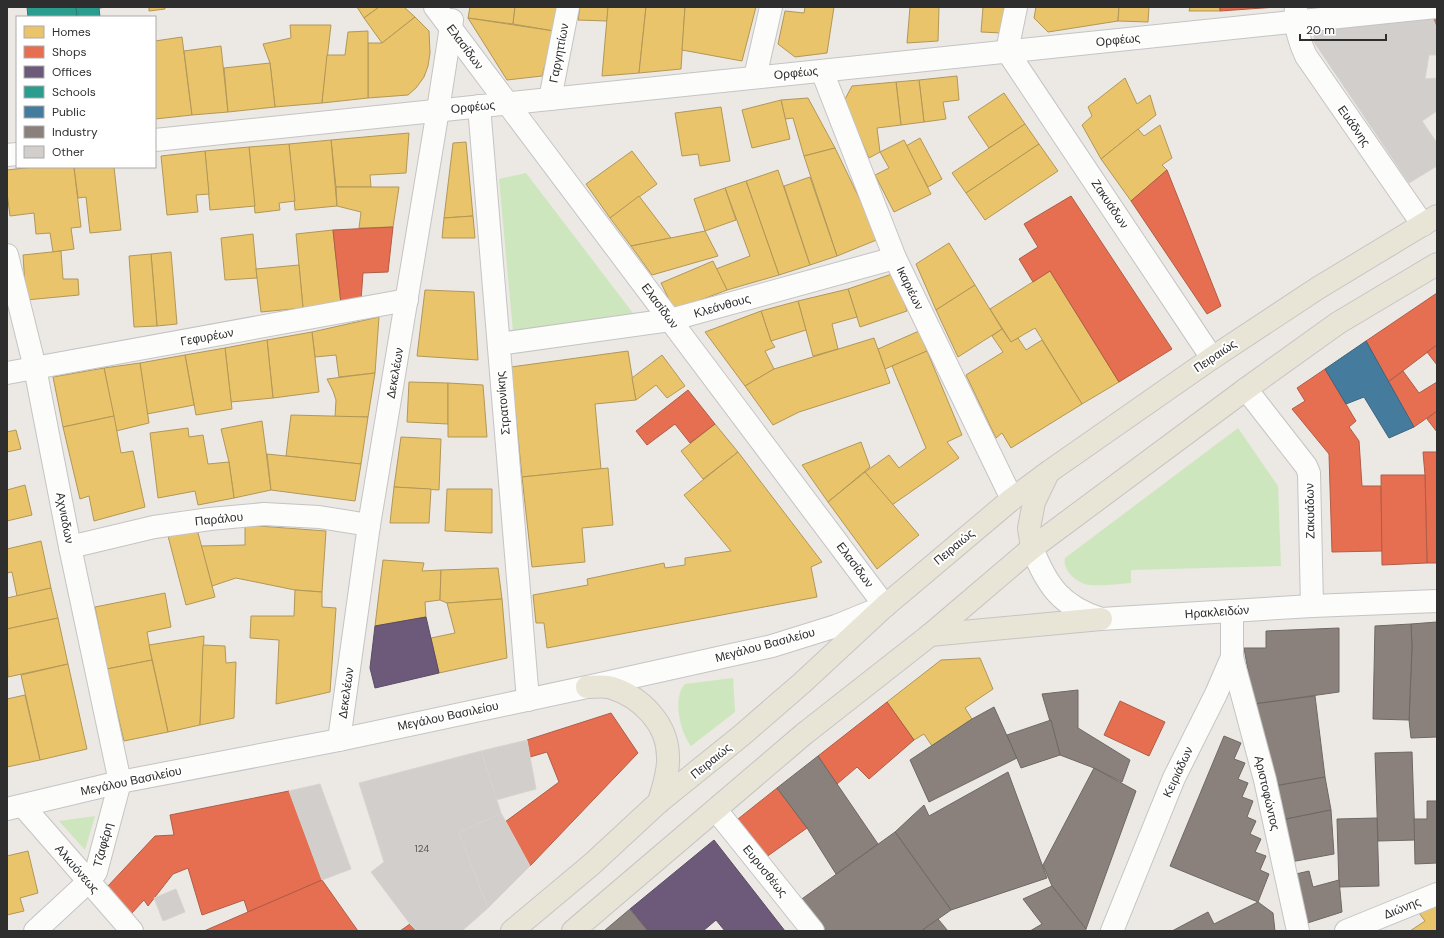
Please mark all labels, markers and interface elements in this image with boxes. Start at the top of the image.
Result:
legend [16,16,156,168]
scale bar [1300,16,1386,42]
street label: Ελασίδων [443,21,487,73]
street label: Γαργηττίων [545,22,573,84]
text: 20 m [1306,22,1335,38]
text: Homes [52,24,91,40]
street label: Ορφέως [1095,30,1141,50]
text: Shops [52,44,87,60]
street label: Ορφέως [773,63,819,83]
text: Offices [52,64,92,80]
text: Schools [52,84,96,100]
street label: Ορφέως [450,97,496,117]
street label: Ευάδνης [1334,102,1374,150]
text: Public [52,104,86,120]
text: Industry [52,124,98,140]
text: Other [52,144,85,160]
street label: Ζακυάδων [1088,176,1132,232]
street label: Ικαριέων [893,264,927,312]
street label: Ελασίδων [638,280,682,332]
street label: Κλεάνθους [692,290,752,322]
street label: Γεφυρέων [179,324,235,350]
street label: Πειραιώς [1191,336,1240,376]
street label: Δεκελέων [383,346,407,400]
street label: Στρατονίκης [492,370,514,435]
street label: Ζακυάδων [1302,483,1318,539]
street label: Αχνιαδων [52,491,78,545]
street label: Παράλου [194,509,244,529]
street label: Πειραιώς [930,525,978,569]
street label: Ελασίδων [833,539,877,591]
street label: Ηρακλειδών [1184,602,1250,622]
street label: Μεγάλου Βασιλείου [713,624,817,666]
street label: Δεκελέων [334,666,358,720]
street label: Μεγάλου Βασιλείου [396,697,500,735]
street label: Πειραιώς [687,739,735,782]
street label: Κειριάδων [1159,744,1197,800]
street label: Αριστοφώντος [1251,754,1283,832]
street label: Μεγάλου Βασιλείου [79,762,183,800]
street label: Τζαφέρη [89,821,117,869]
street label: Αλκυόνεως [51,841,103,897]
house number: 124 [415,842,429,855]
street label: Ευρυσθέως [739,842,791,900]
street label: Διώνης [1381,893,1423,923]

